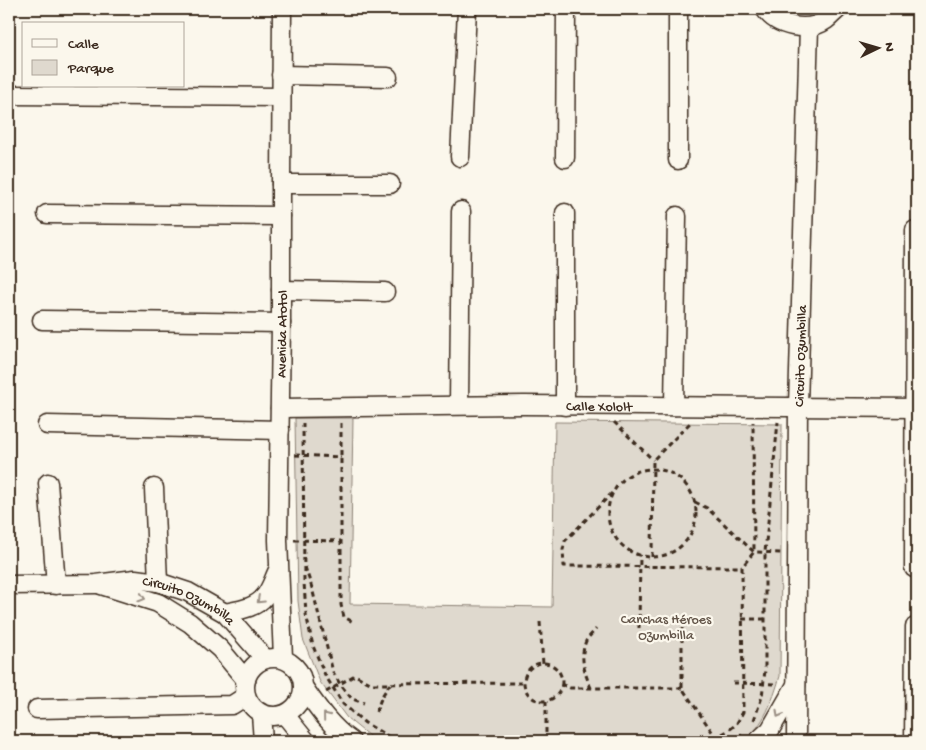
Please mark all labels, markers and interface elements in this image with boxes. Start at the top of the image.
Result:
legend [22,22,185,88]
north arrow [854,22,904,72]
text: Calle [68,36,99,54]
text: N [880,42,897,52]
text: Parque [67,60,114,78]
street label: Avenida Atotol [274,290,293,378]
street label: Circuito Ozumbilla [792,304,812,407]
street label: Calle Xololt [566,399,633,417]
street label: Circuito Ozumbilla [141,574,238,630]
one-way arrow [137,592,146,602]
one-way arrow [257,594,266,603]
park label: Canchas Héroes Ozumbilla [621,612,712,645]
one-way arrow [775,709,785,718]
one-way arrow [323,713,331,722]

